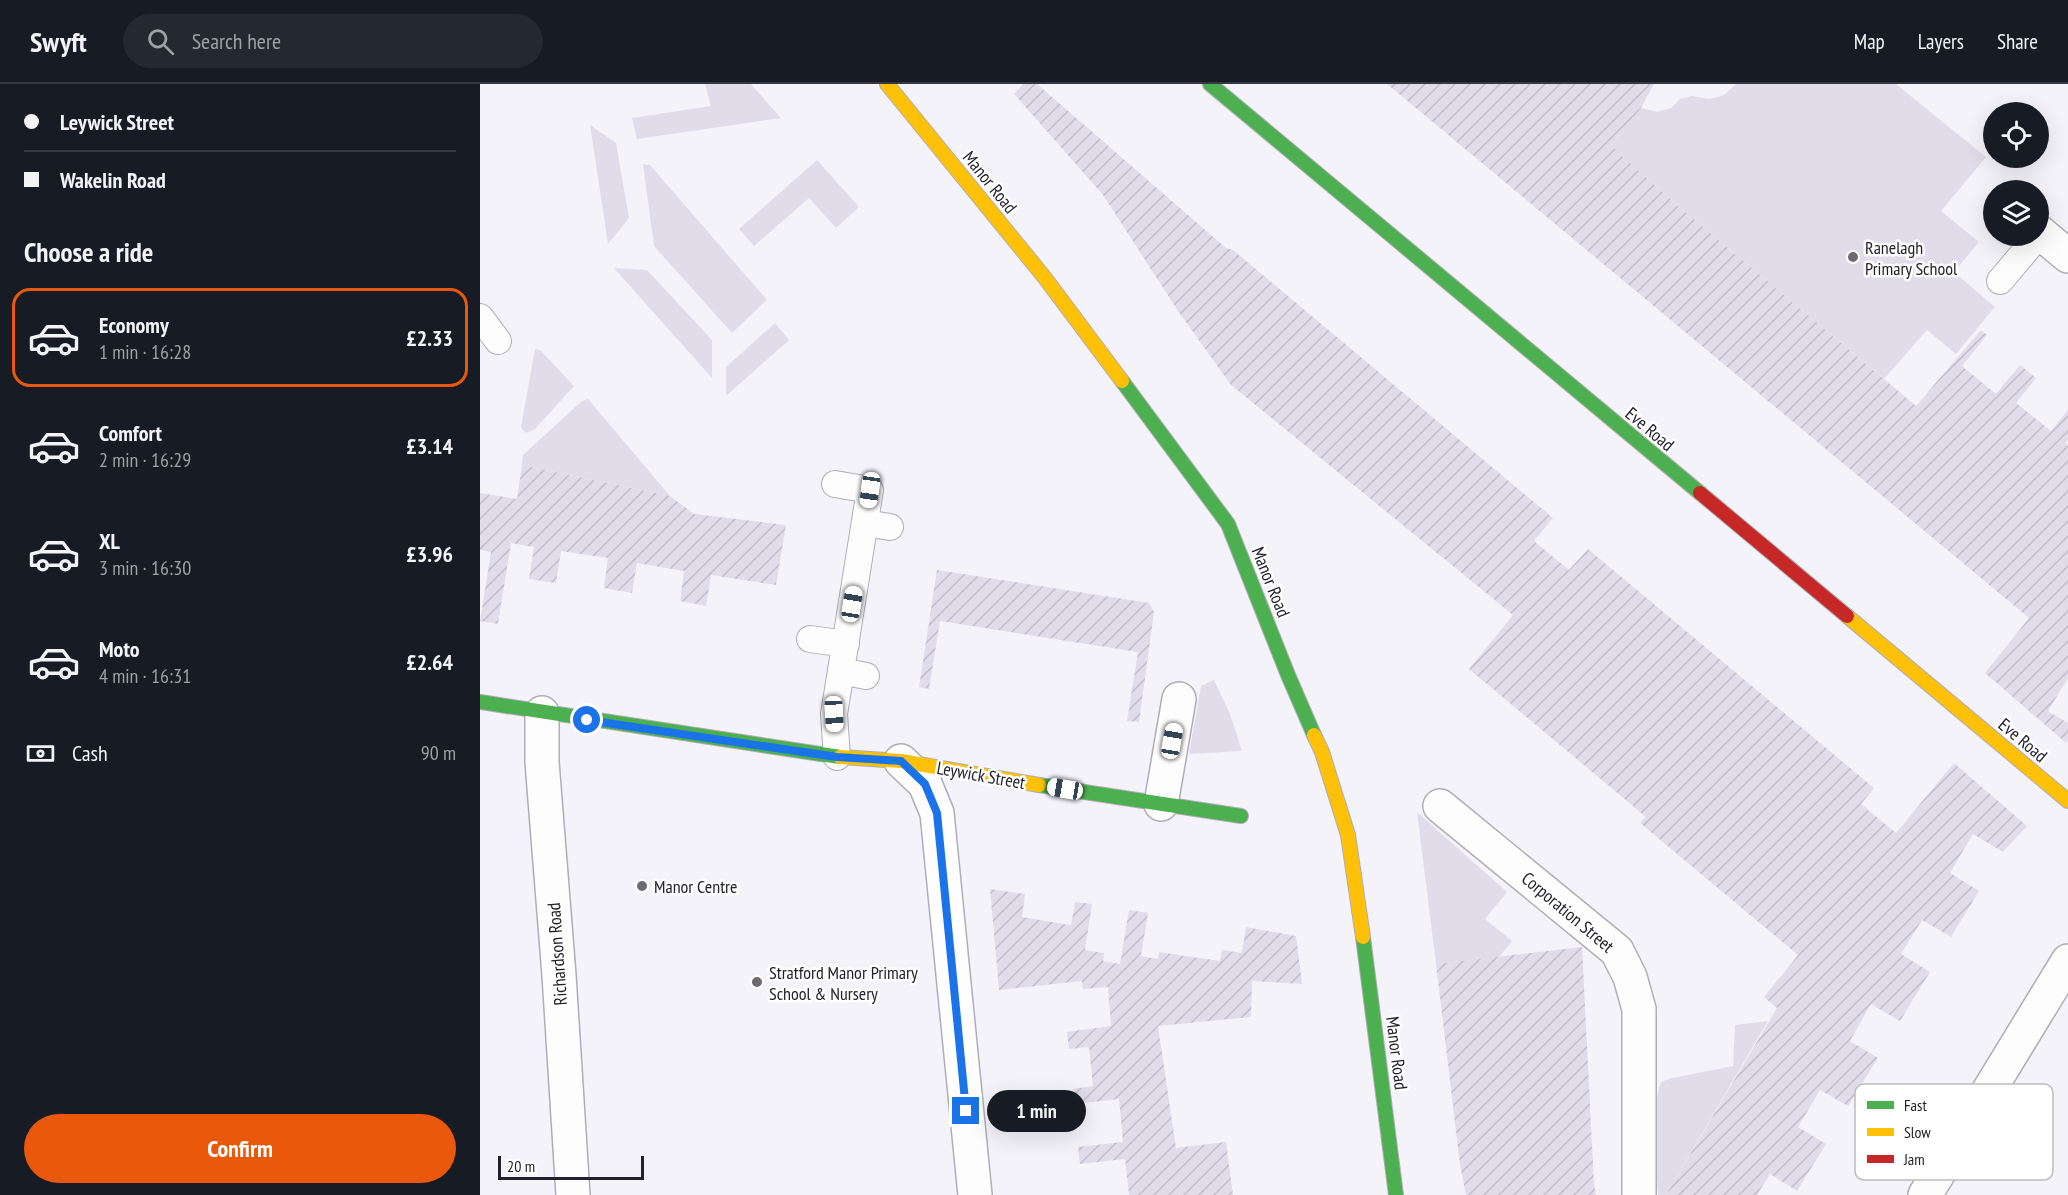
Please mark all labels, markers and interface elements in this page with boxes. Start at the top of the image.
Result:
search box [123,14,543,68]
text: Swyft [30,23,87,60]
icon: search [144,25,177,58]
text: Search here [192,27,281,55]
text: Map [1854,28,1885,55]
text: Layers [1918,28,1964,55]
text: Share [1997,28,2038,55]
map controls [1983,102,2049,246]
button: locate [1983,102,2049,168]
text: Leywick Street [60,108,174,136]
street label: Manor Road [958,146,1022,218]
text: Wakelin Road [60,166,166,194]
button: layers [1983,180,2049,246]
text: Choose a ride [24,235,153,269]
place label: Ranelagh Primary School [1865,236,1958,280]
marker: Ranelagh Primary School [1846,250,1860,264]
icon: car [27,311,81,365]
text: Economy [99,311,169,339]
text: £2.33 [406,324,453,352]
text: 1 min · 16:28 [99,339,191,365]
street label: Eve Road [1621,402,1679,456]
icon: car [27,419,81,473]
text: Comfort [99,419,162,447]
text: £3.14 [406,432,453,460]
text: 2 min · 16:29 [99,447,191,473]
car [859,471,881,509]
icon: car [27,527,81,581]
text: XL [99,527,120,555]
text: £3.96 [406,540,453,568]
street label: Manor Road [1247,543,1295,621]
text: 3 min · 16:30 [99,555,191,581]
car [840,585,864,623]
icon: car [27,635,81,689]
text: Moto [99,635,140,663]
text: £2.64 [406,648,453,676]
text: 4 min · 16:31 [99,663,191,689]
car [824,696,844,732]
route start [573,706,600,733]
street label: Eve Road [1994,713,2052,767]
car [1160,722,1184,760]
icon: cash [24,737,57,770]
text: Cash [72,739,108,767]
text: 90 m [421,740,456,766]
street label: Leywick Street [935,756,1027,794]
car [1046,777,1084,801]
street label: Corporation Street [1517,867,1619,957]
place label: Manor Centre [654,875,737,898]
marker: Manor Centre [635,879,649,893]
street label: Richardson Road [542,902,572,1006]
place label: Stratford Manor Primary School & Nursery [769,961,918,1005]
marker: Stratford Manor Primary School & Nursery [750,975,764,989]
street label: Manor Road [1381,1015,1413,1091]
legend [1855,1084,2053,1180]
callout: 1 min [987,1090,1086,1132]
text: Fast [1904,1095,1927,1115]
route end [952,1097,979,1124]
text: 1 min [1016,1098,1057,1124]
button: Confirm [24,1114,456,1183]
text: Slow [1904,1122,1931,1142]
text: Jam [1903,1149,1925,1169]
scale bar [498,1153,644,1180]
text: 20 m [507,1156,535,1176]

